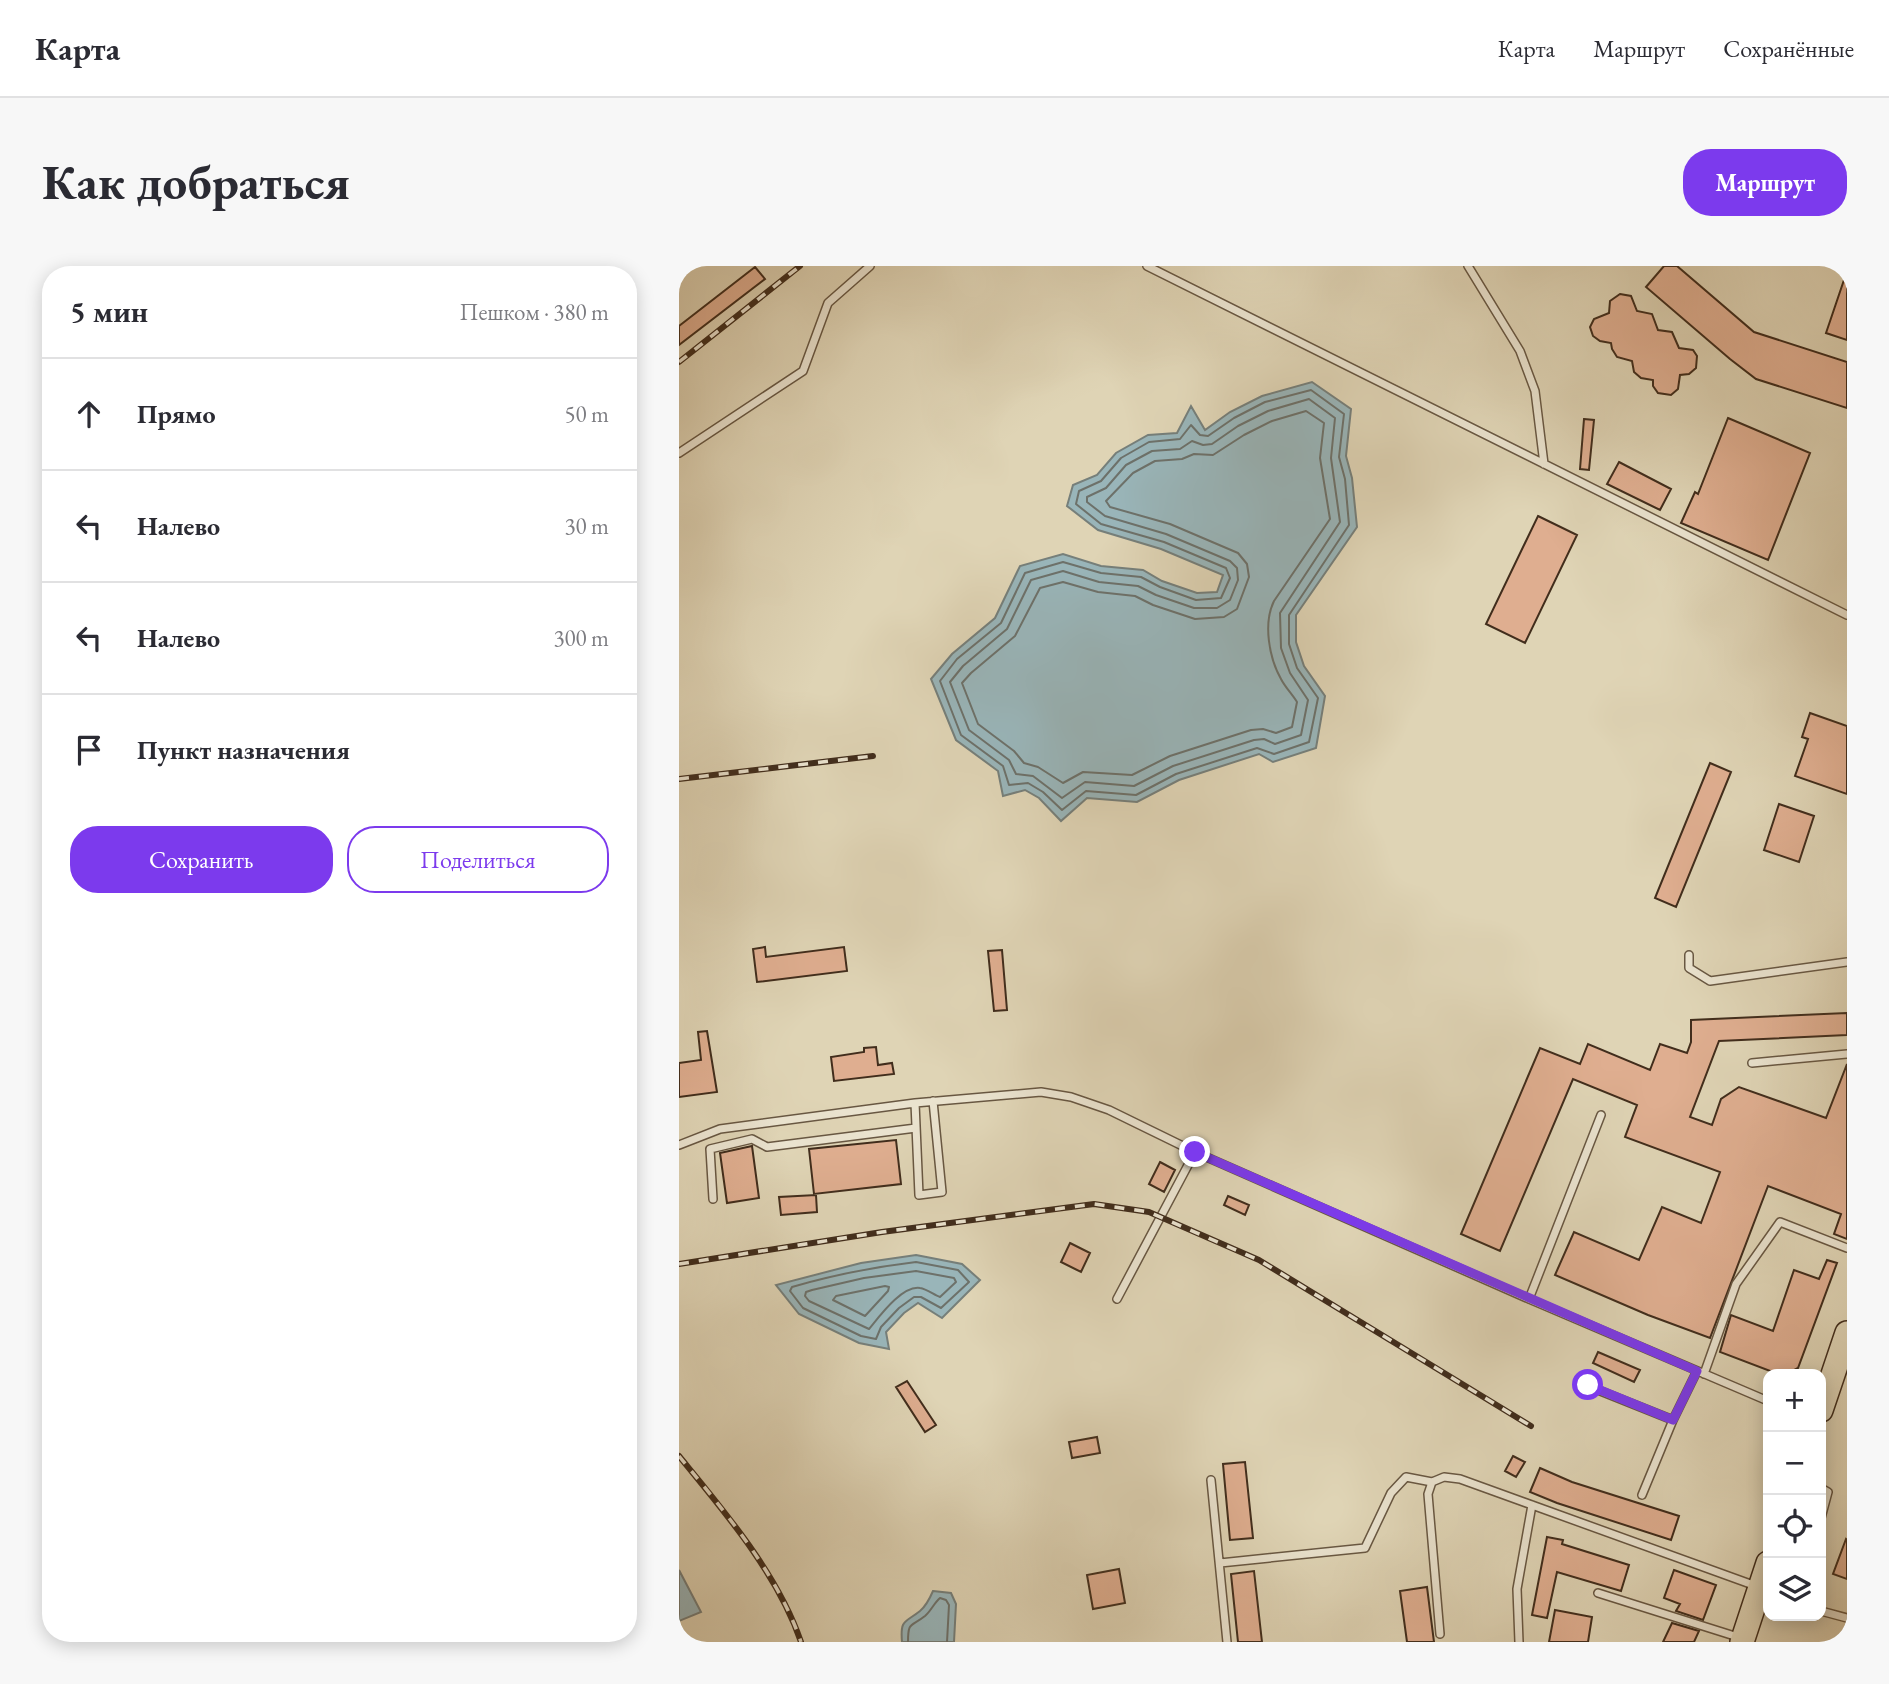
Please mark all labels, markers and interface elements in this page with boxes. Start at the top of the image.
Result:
text: Карта [35,27,120,70]
text: Карта [1498,33,1555,64]
text: Маршрут [1593,33,1685,64]
text: Сохранённые [1723,33,1854,64]
button: Маршрут [1683,149,1847,216]
text: Как добраться [42,150,350,214]
text: 5 мин [70,292,148,331]
text: Пешком · 380 m [460,297,609,327]
icon: ahead [70,395,108,433]
text: Прямо [137,397,216,431]
text: 50 m [564,399,609,429]
icon: left [70,507,108,545]
text: Налево [137,509,220,543]
text: 30 m [564,511,609,541]
icon: left [70,619,108,657]
text: Налево [137,621,220,655]
text: 300 m [553,623,609,653]
icon: arrive [70,731,108,769]
text: Пункт назначения [137,733,350,767]
button: Сохранить [70,826,333,893]
button: Поделиться [347,826,609,893]
route end [1179,1136,1210,1167]
route start [1572,1369,1603,1400]
map controls [1763,1369,1826,1621]
button: + [1763,1369,1826,1432]
button: − [1763,1432,1826,1495]
button: locate [1763,1495,1826,1558]
button: layers [1763,1558,1826,1621]

